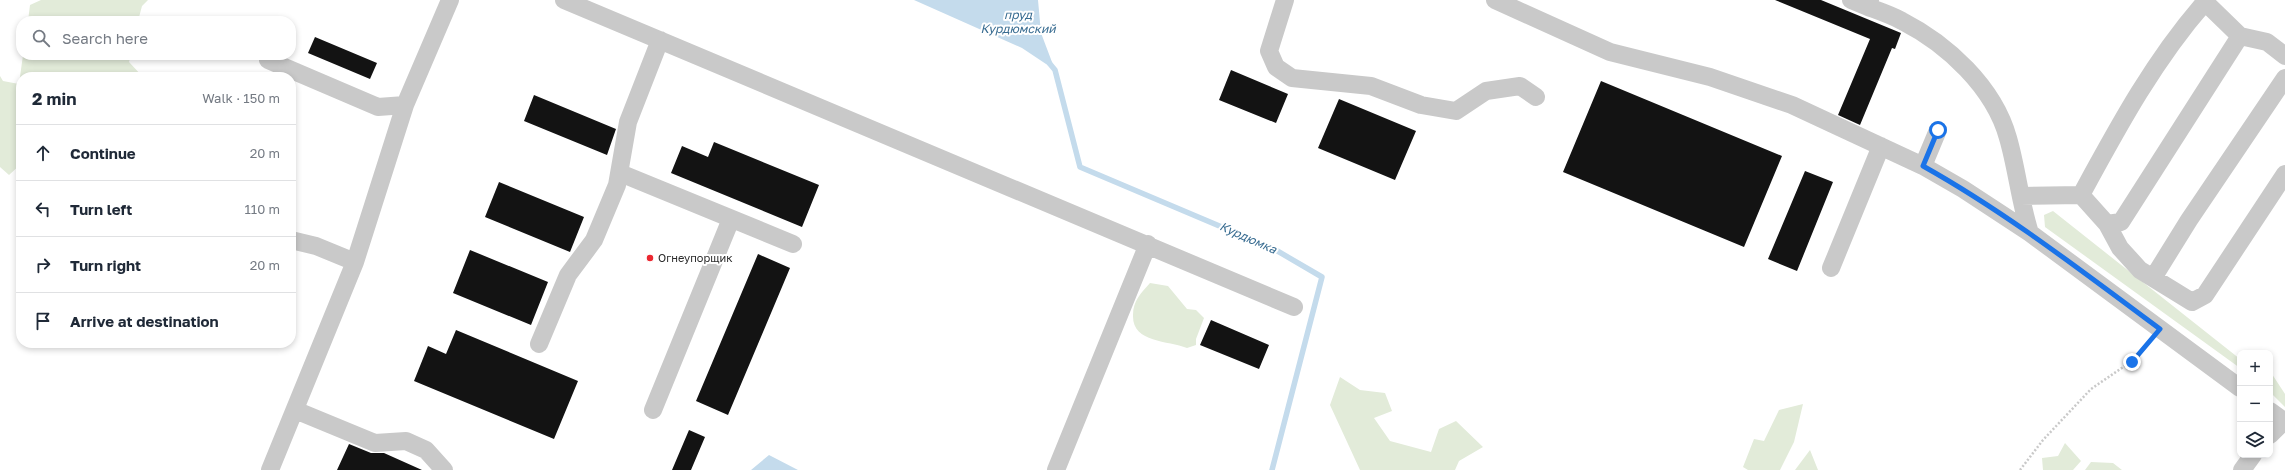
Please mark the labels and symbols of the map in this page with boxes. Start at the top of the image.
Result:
water label: пруд Курдюмский [980,7,1056,36]
route start [1929,121,1947,139]
water label: Курдюмка [1217,218,1280,257]
place label: Огнеупорщик [658,251,733,264]
marker: Огнеупорщик [645,253,655,263]
route end [2123,353,2141,371]

